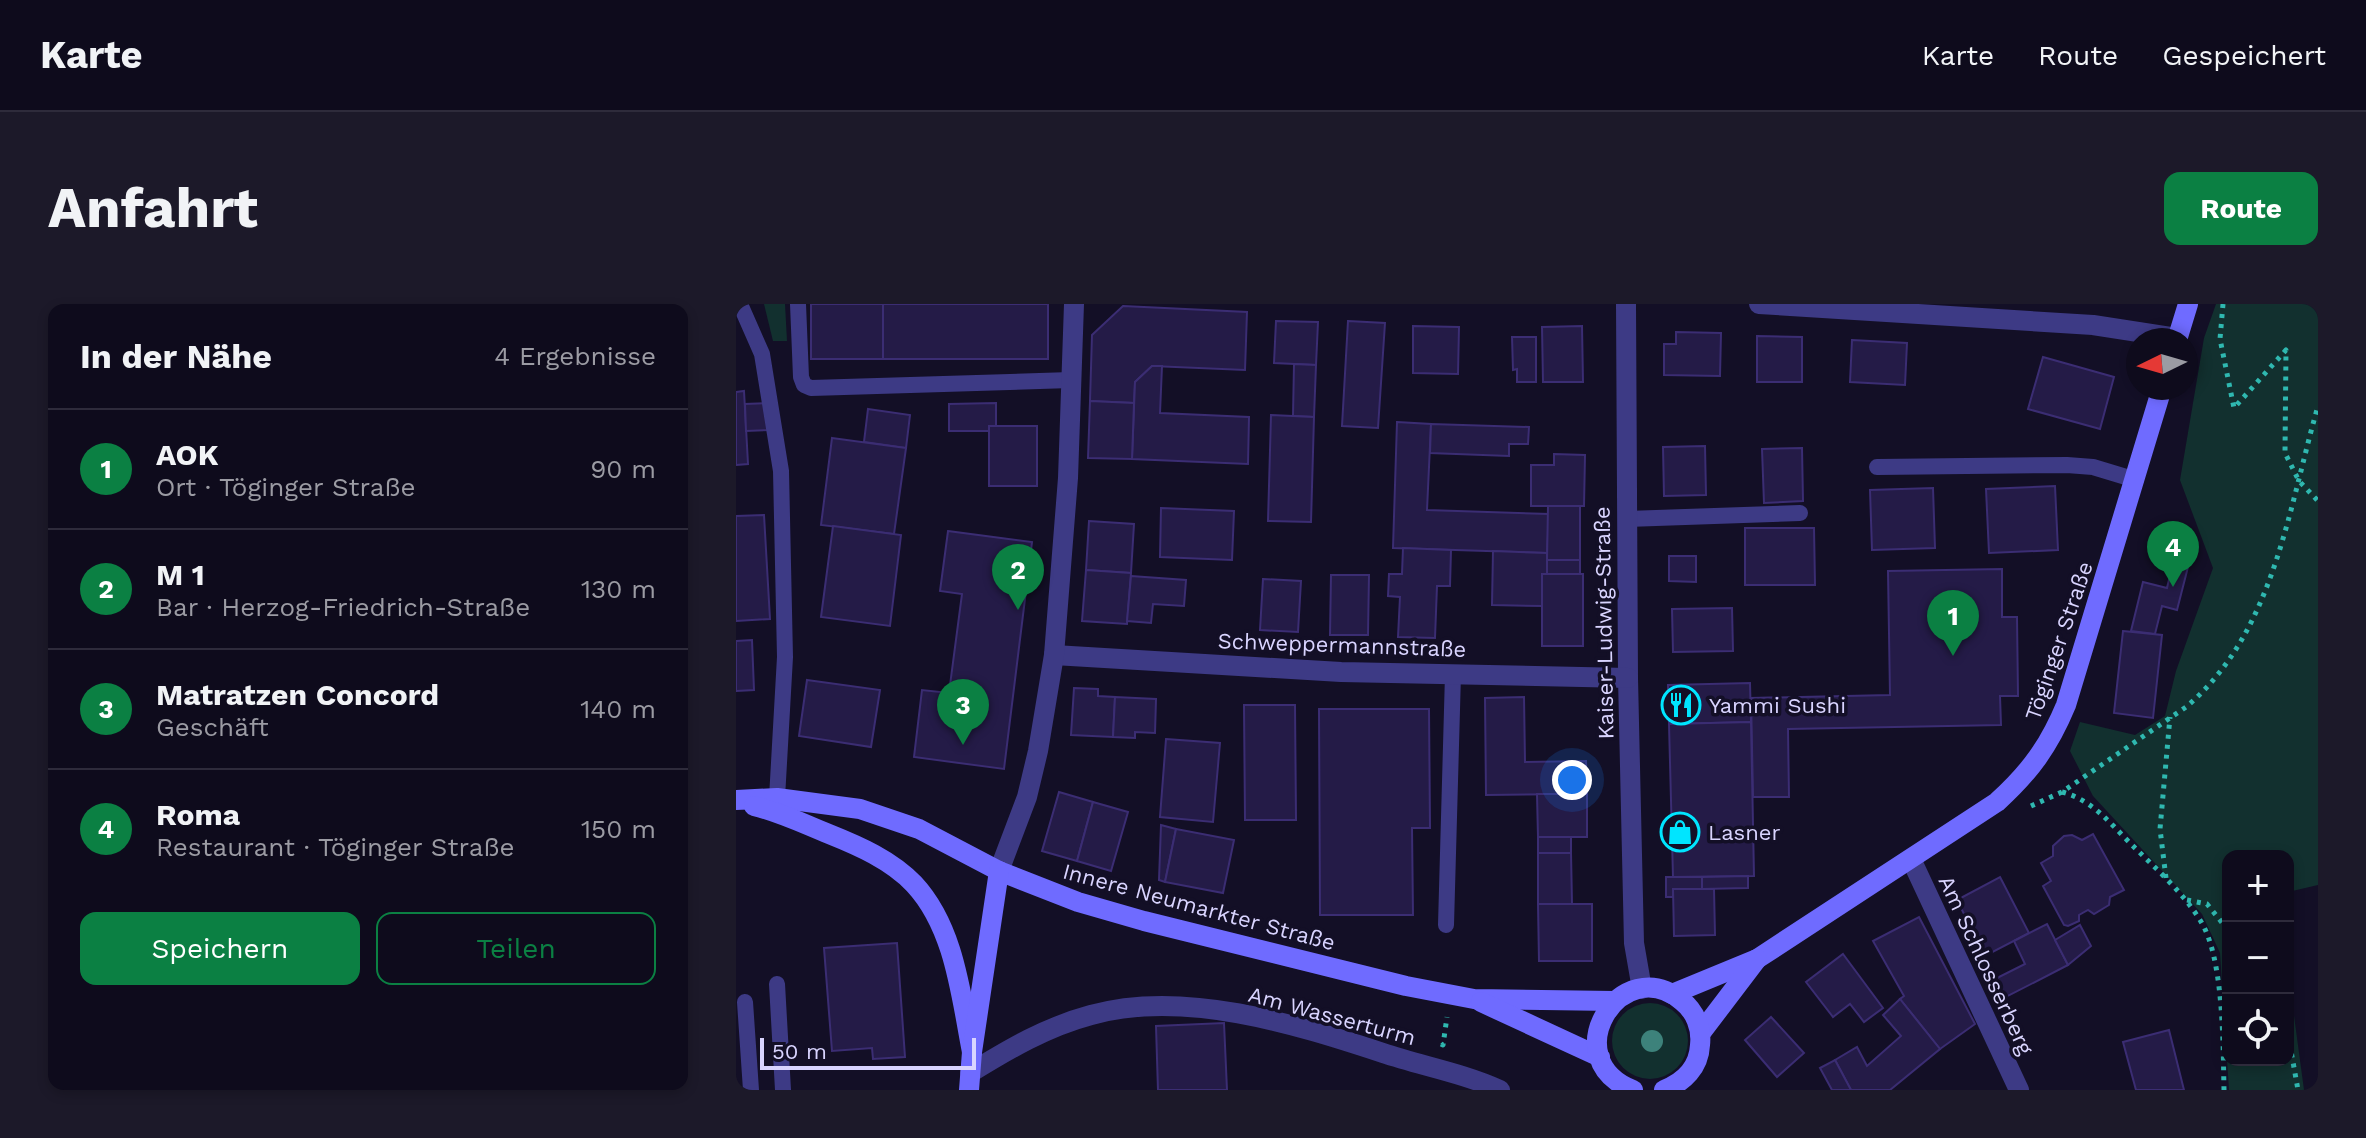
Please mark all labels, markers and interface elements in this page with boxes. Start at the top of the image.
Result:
text: Karte [40,33,143,77]
text: Karte [1922,39,1994,72]
text: Route [2038,39,2118,72]
text: Gespeichert [2162,39,2326,72]
button: Route [2164,172,2318,245]
text: Anfahrt [48,175,258,241]
north arrow [2126,328,2198,400]
text: In der Nähe [80,336,272,376]
text: 4 Ergebnisse [494,341,656,371]
text: AOK [156,437,218,472]
text: 1 [100,454,112,484]
text: 90 m [590,454,656,484]
text: Ort · Töginger Straße [156,472,416,502]
street label: Kaiser-Ludwig-Straße [1589,506,1619,740]
pin: 4 [2147,521,2199,587]
pin: 2 [992,544,1044,610]
text: M 1 [156,557,205,592]
street label: Töginger Straße [2020,558,2098,724]
text: 2 [98,574,114,604]
text: 130 m [581,574,656,604]
pin: 1 [1927,590,1979,656]
text: Bar · Herzog-Friedrich-Straße [156,592,530,622]
street label: Schweppermannstraße [1217,628,1467,662]
text: Matratzen Concord [156,677,439,712]
pin: 3 [937,679,989,745]
restaurant icon: Yammi Sushi [1660,684,1702,726]
place label: Yammi Sushi [1709,693,1846,718]
text: 3 [98,694,114,724]
text: 140 m [580,694,656,724]
text: Geschäft [156,712,269,742]
your location [1552,760,1592,800]
text: Roma [156,797,240,832]
shop icon: Lasner [1659,811,1701,853]
text: 4 [98,814,114,844]
text: 150 m [581,814,656,844]
place label: Lasner [1708,820,1781,845]
text: Restaurant · Töginger Straße [156,832,514,862]
map controls [2222,850,2294,1066]
button: + [2222,850,2294,922]
street label: Innere Neumarkter Straße [1060,859,1338,955]
street label: Am Schlosserberg [1934,872,2039,1059]
button: Speichern [80,912,360,985]
button: Teilen [376,912,656,985]
button: − [2222,922,2294,994]
street label: Am Wasserturm [1246,982,1418,1050]
button: locate [2222,994,2294,1066]
scale bar [760,1034,976,1070]
text: 50 m [772,1039,827,1064]

